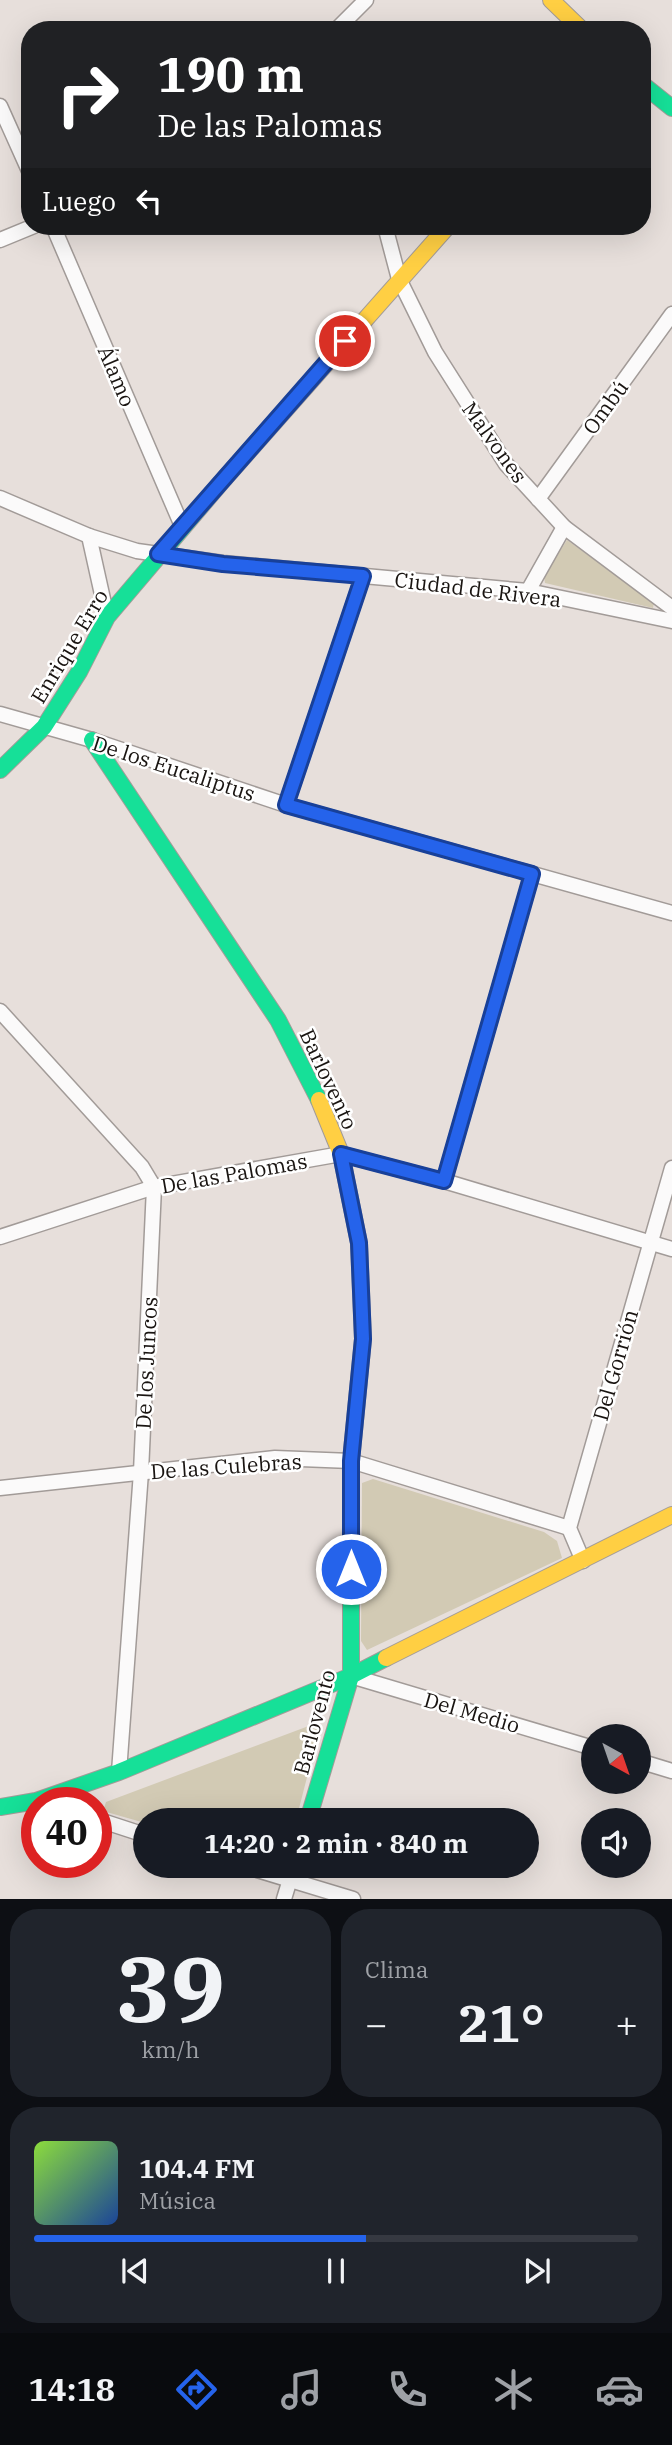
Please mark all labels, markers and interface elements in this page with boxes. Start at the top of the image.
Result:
text: 190 m [157,42,304,105]
icon: right [42,49,133,140]
text: De las Palomas [157,104,383,146]
icon: left [130,182,168,220]
text: Luego [42,184,116,218]
pin [315,311,375,371]
icon: arrive [326,322,364,360]
street label: Álamo [92,341,142,411]
street label: Ombú [576,374,634,440]
street label: Malvones [456,396,534,488]
street label: Ciudad de Rivera [393,565,563,613]
street label: Enrique Erro [24,584,114,708]
street label: De los Eucaliptus [89,729,259,807]
street label: Barlovento [294,1024,364,1134]
street label: De las Palomas [159,1146,309,1200]
street label: De los Juncos [129,1296,163,1430]
street label: Del Gorrión [586,1306,644,1424]
street label: De las Culebras [149,1447,303,1485]
position arrow [314,1532,388,1606]
street label: Barlovento [287,1666,341,1778]
street label: Del Medio [421,1685,523,1739]
north arrow [581,1724,651,1794]
map controls [581,1724,651,1878]
speed limit sign: 40 [21,1787,112,1878]
button: sound [581,1808,651,1878]
text: 14:20 · 2 min · 840 m [204,1826,468,1860]
text: 39 [116,1929,225,2047]
text: Clima [365,1954,429,1984]
text: 21° [458,1989,545,2056]
text: − [365,1999,388,2048]
text: + [615,1999,638,2048]
text: km/h [141,2034,200,2064]
text: 104.4 FM [139,2151,255,2185]
text: Música [139,2185,216,2215]
icon: previous [116,2252,154,2290]
icon: pause [317,2252,355,2290]
icon: next [518,2252,556,2290]
icon: directions [172,2365,221,2414]
icon: music [277,2365,326,2414]
icon: phone [383,2365,432,2414]
icon: climate [489,2365,538,2414]
icon: car [595,2365,644,2414]
text: 14:18 [28,2368,115,2410]

